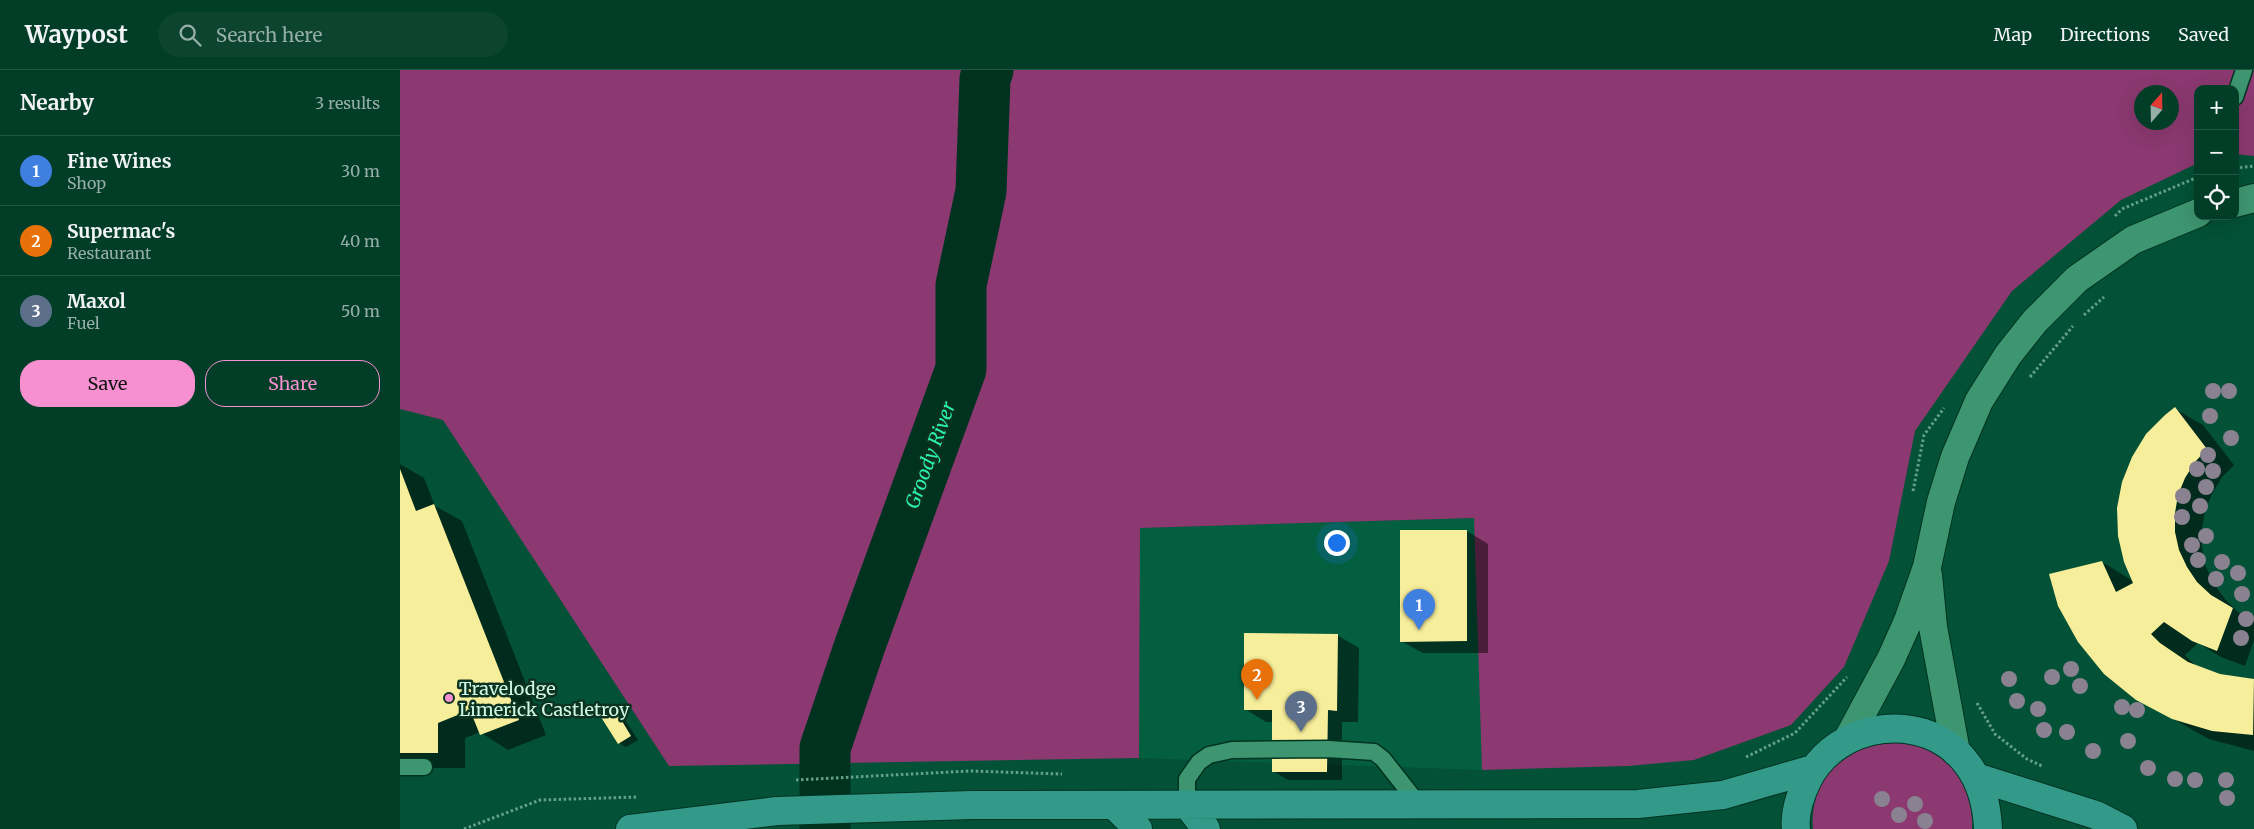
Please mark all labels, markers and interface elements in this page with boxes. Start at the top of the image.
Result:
search box [158,12,508,57]
text: Waypost [25,19,128,50]
icon: search [176,21,204,49]
text: Search here [216,23,322,47]
text: Map [1994,23,2032,46]
text: Directions [2060,23,2150,46]
text: Saved [2178,23,2229,46]
north arrow [2134,85,2179,130]
map controls [2194,85,2239,220]
button: + [2194,85,2239,130]
text: Nearby [20,89,94,116]
text: 3 results [315,93,380,113]
button: − [2194,130,2239,175]
text: Fine Wines [67,149,172,173]
text: 1 [32,161,40,181]
text: 30 m [341,161,380,181]
text: Shop [67,173,106,193]
button: locate [2194,175,2239,220]
text: Supermac's [67,219,175,243]
text: 2 [31,231,41,251]
text: 40 m [340,231,380,251]
text: Restaurant [67,243,151,263]
text: Maxol [67,289,126,313]
text: 3 [31,301,41,321]
text: 50 m [341,301,380,321]
text: Fuel [67,313,100,333]
button: Save [20,360,195,407]
button: Share [205,360,380,407]
water label: Groody River [900,398,960,512]
your location [1324,530,1350,556]
pin: 1 [1403,589,1435,630]
pin: 2 [1241,659,1273,700]
place label: Travelodge Limerick Castletroy [459,677,630,721]
pin: 3 [1285,691,1317,732]
marker: Travelodge Limerick Castletroy [443,692,455,704]

